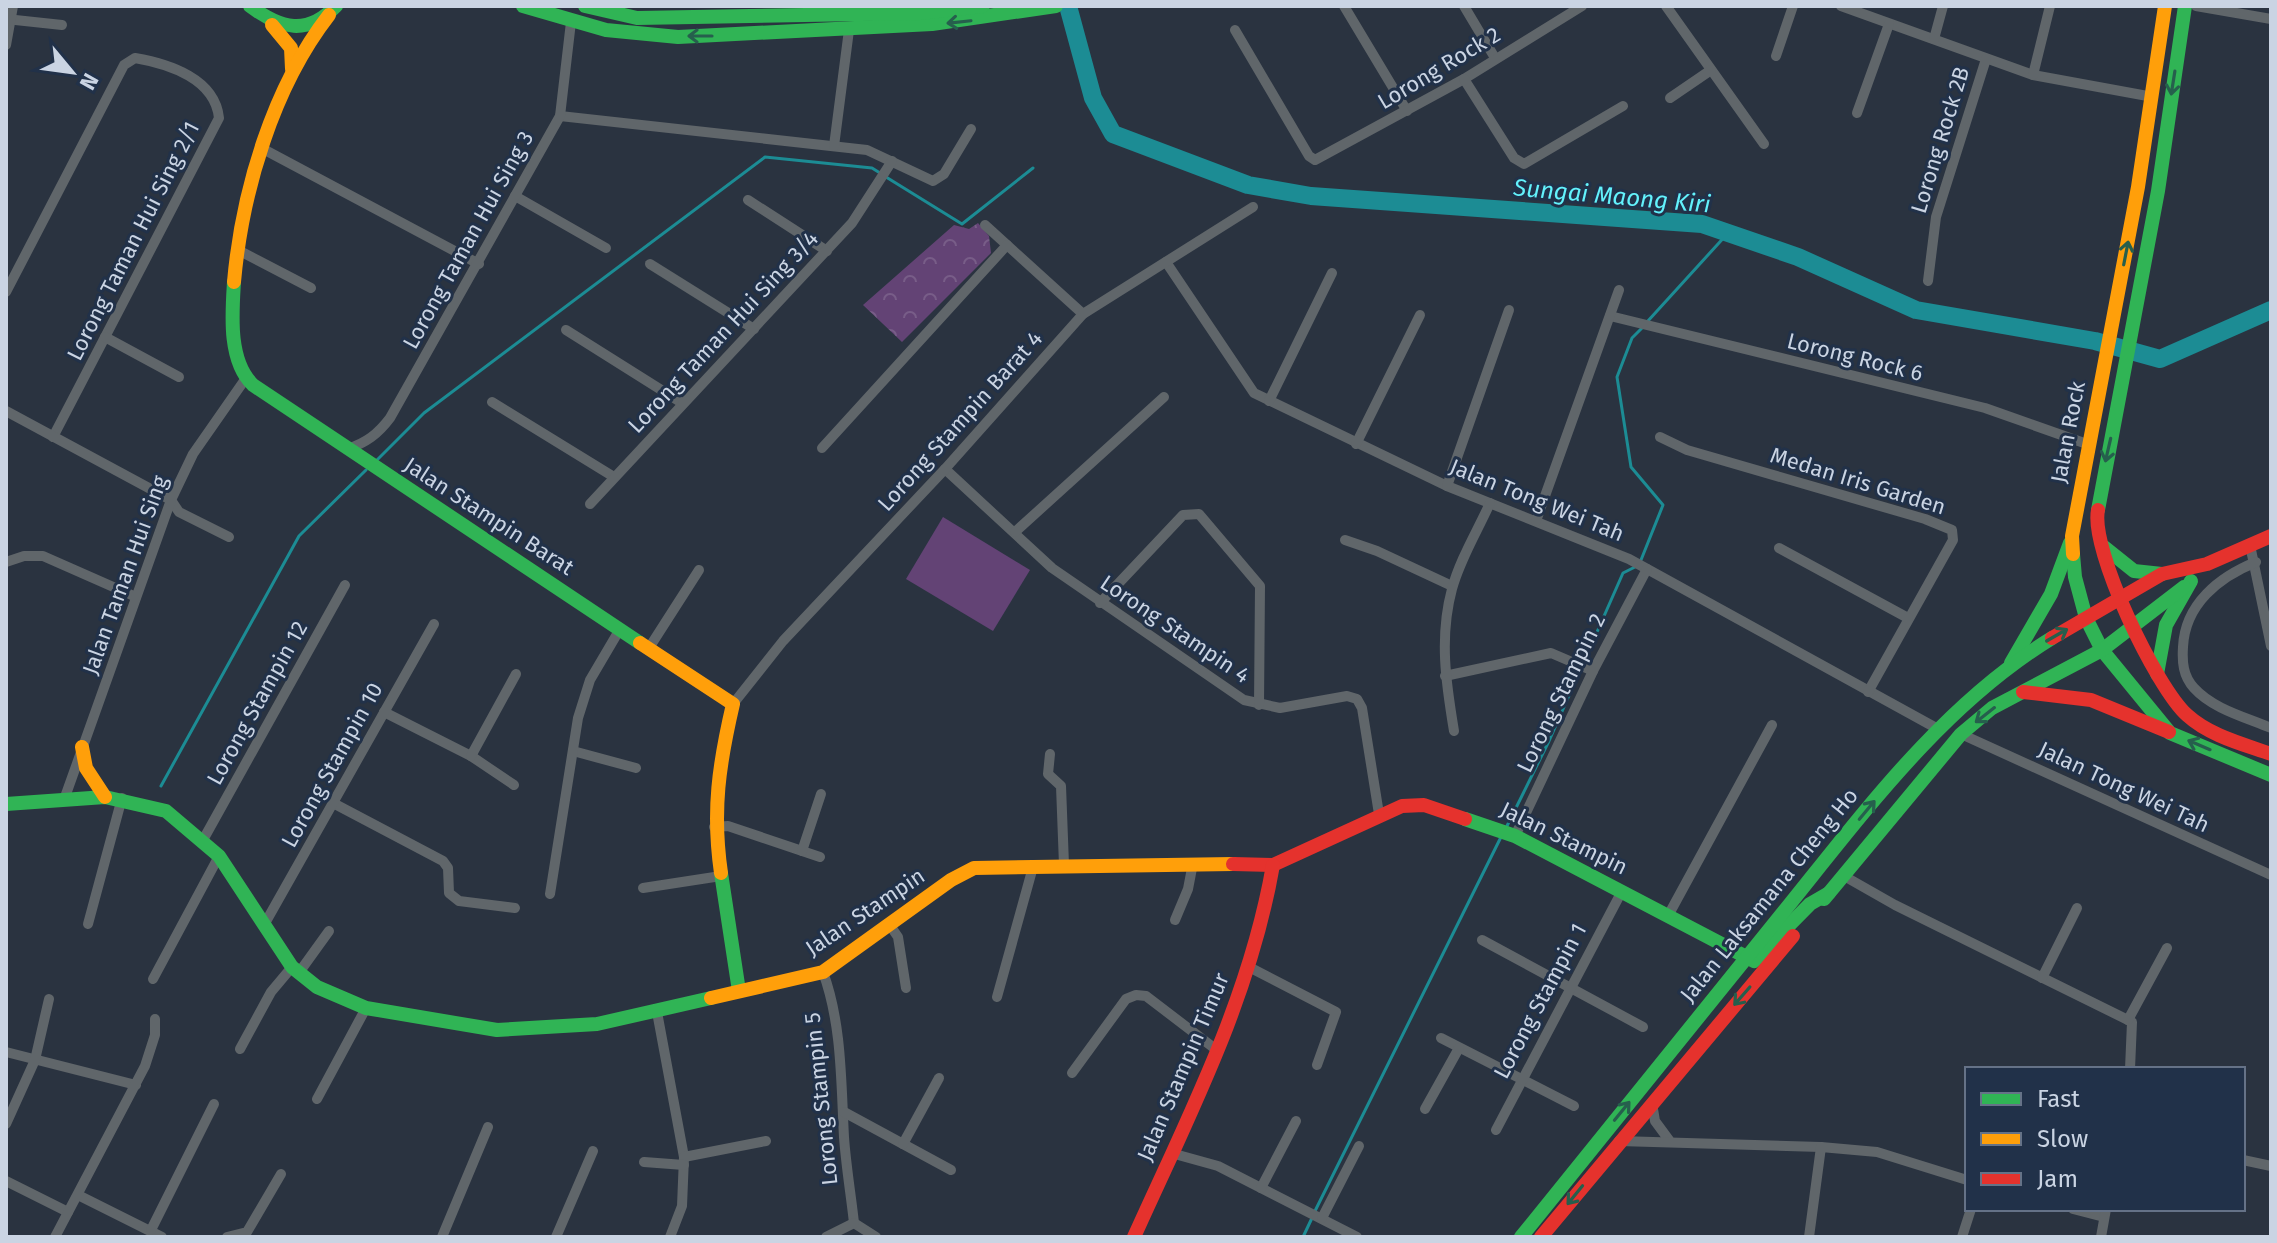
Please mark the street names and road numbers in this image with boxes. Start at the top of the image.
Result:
street label: Lorong Rock 2 [1373,21,1505,115]
street label: Lorong Rock 2B [1905,63,1975,217]
street label: Lorong Taman Hui Sing 2/1 [61,117,205,365]
street label: Lorong Taman Hui Sing 3 [397,126,539,354]
street label: Lorong Taman Hui Sing 3/4 [622,225,824,439]
street label: Lorong Stampin Barat 4 [872,325,1048,517]
street label: Lorong Rock 6 [1784,327,1926,387]
street label: Jalan Rock [2045,378,2091,485]
street label: Medan Iris Garden [1767,441,1949,521]
street label: Jalan Stampin Barat [399,451,579,581]
street label: Jalan Tong Wei Tah [1446,453,1628,547]
street label: Jalan Taman Hui Sing [76,471,174,678]
street label: Lorong Stampin 4 [1095,569,1255,689]
street label: Lorong Stampin 2 [1511,609,1611,777]
street label: Lorong Stampin 12 [201,616,313,790]
street label: Lorong Stampin 10 [275,678,389,852]
street label: Jalan Tong Wei Tah [2034,736,2214,838]
street label: Jalan Laksamana Cheng Ho [1674,782,1864,1008]
street label: Jalan Stampin [1496,796,1632,880]
street label: Jalan Stampin [800,862,930,962]
street label: Lorong Stampin 1 [1488,919,1592,1083]
street label: Jalan Stampin Timur [1131,968,1235,1165]
street label: Lorong Stampin 5 [798,1011,844,1187]

